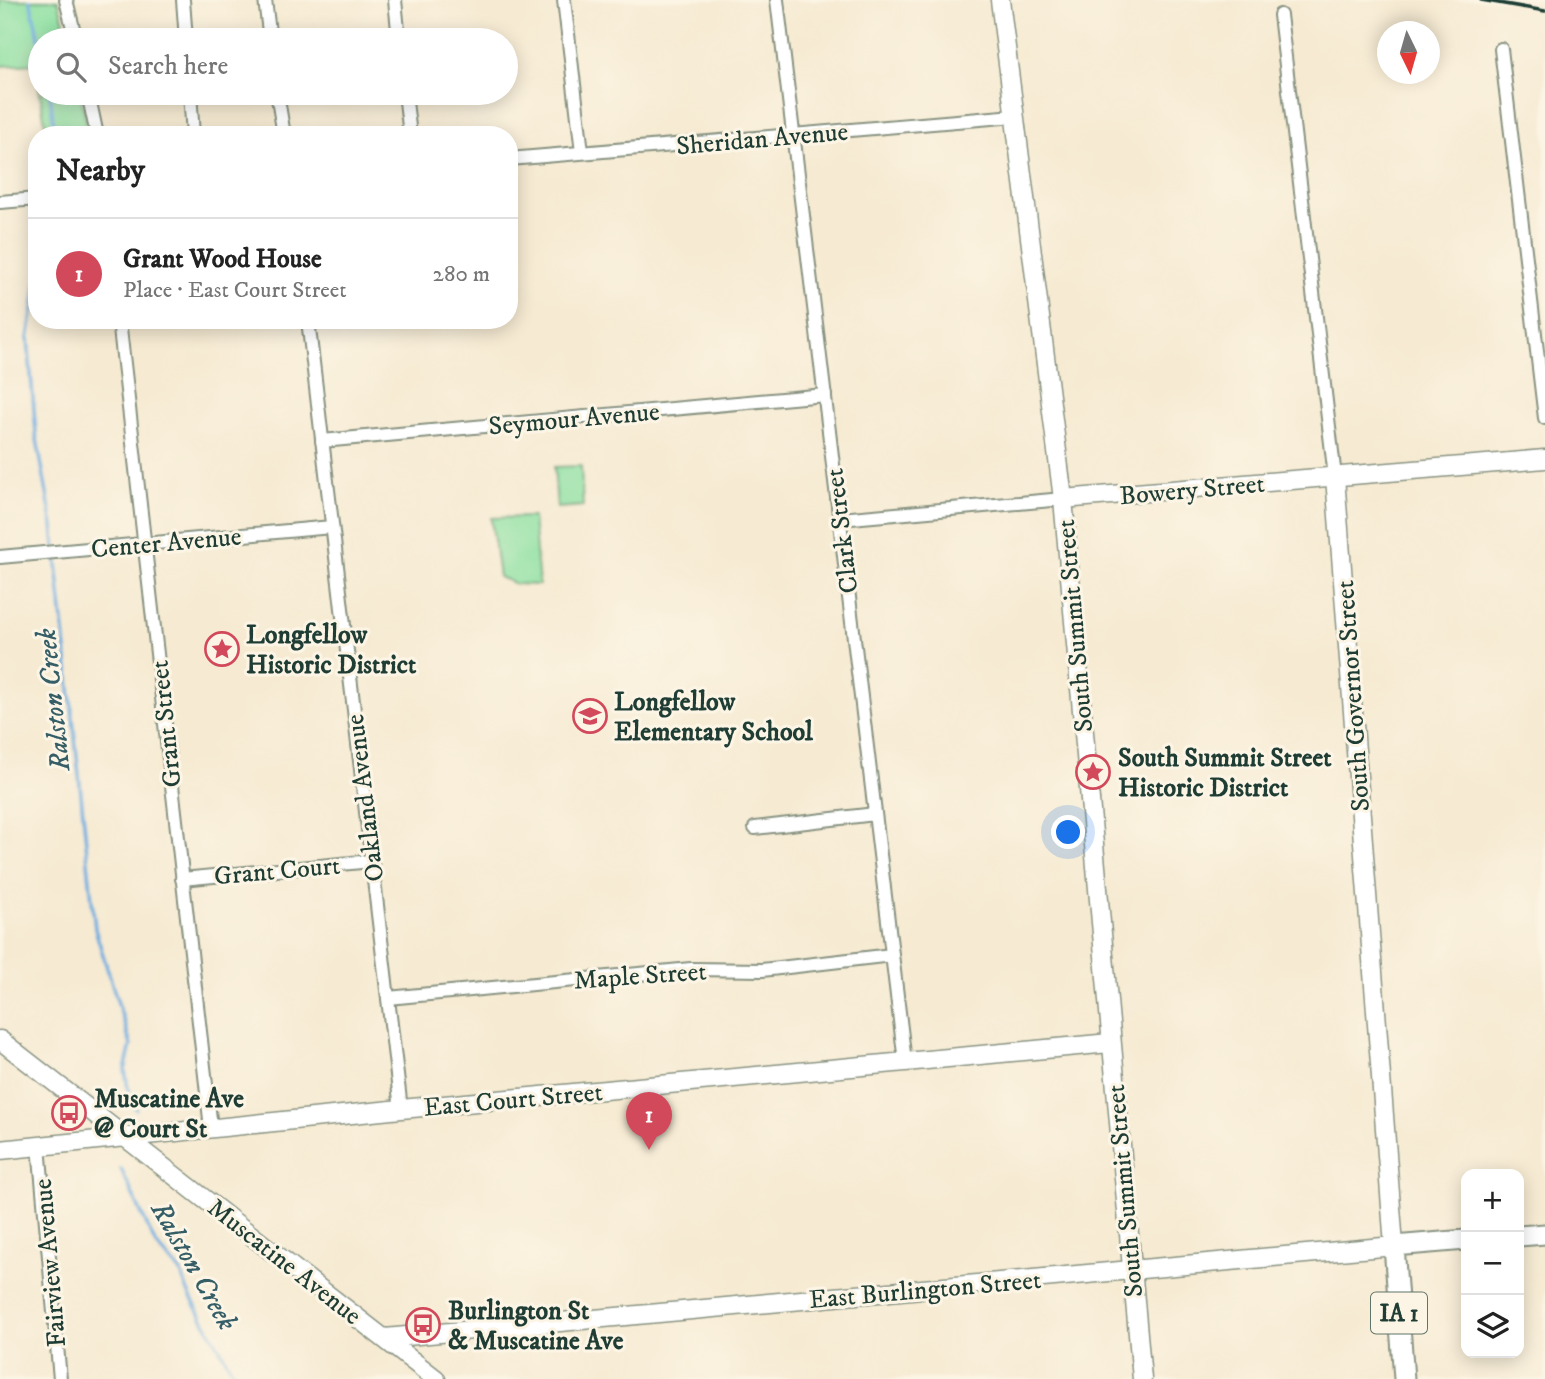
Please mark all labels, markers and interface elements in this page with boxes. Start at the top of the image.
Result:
north arrow [1377,21,1440,84]
search box [28,28,518,105]
icon: search [52,48,90,86]
text: Search here [108,50,228,83]
street label: Sheridan Avenue [675,116,849,163]
text: Nearby [56,153,145,190]
text: Grant Wood House [123,243,322,276]
text: 1 [75,260,83,289]
text: 280 m [433,260,490,289]
text: Place · East Court Street [123,276,347,305]
street label: Seymour Avenue [487,396,661,443]
street label: Clark Street [818,466,867,595]
street label: Bowery Street [1118,468,1266,513]
street label: South Summit Street [1050,518,1101,734]
street label: Center Avenue [90,520,243,567]
street label: South Governor Street [1329,579,1378,813]
place label: Longfellow Historic District [246,619,417,682]
water label: Ralston Creek [29,626,78,774]
place icon: Longfellow Historic District [203,630,241,668]
street label: Grant Street [143,659,190,789]
place label: Longfellow Elementary School [614,686,814,749]
school or university icon: Longfellow Elementary School [571,697,609,735]
street label: Oakland Avenue [339,712,392,883]
place label: South Summit Street Historic District [1118,742,1332,805]
place icon: South Summit Street Historic District [1074,753,1112,791]
your location [1051,815,1085,849]
street label: Grant Court [213,850,342,893]
street label: Maple Street [572,955,708,998]
street label: East Court Street [422,1076,604,1125]
place label: Muscatine Ave @ Court St [94,1083,244,1146]
street label: South Summit Street [1100,1083,1151,1299]
pin: 1 [626,1092,672,1150]
bus stop icon: Muscatine Ave @ Court St [50,1094,88,1132]
map controls [1461,1169,1524,1358]
button: + [1461,1169,1524,1232]
street label: Fairview Avenue [27,1177,74,1348]
street label: Muscatine Avenue [200,1192,368,1333]
water label: Ralston Creek [142,1194,245,1337]
button: − [1461,1232,1524,1295]
street label: East Burlington Street [808,1264,1043,1317]
road number: IA 1 [1371,1293,1427,1334]
place label: Burlington St & Muscatine Ave [448,1295,624,1358]
button: layers [1461,1295,1524,1358]
bus stop icon: Burlington St & Muscatine Ave [404,1306,442,1344]

